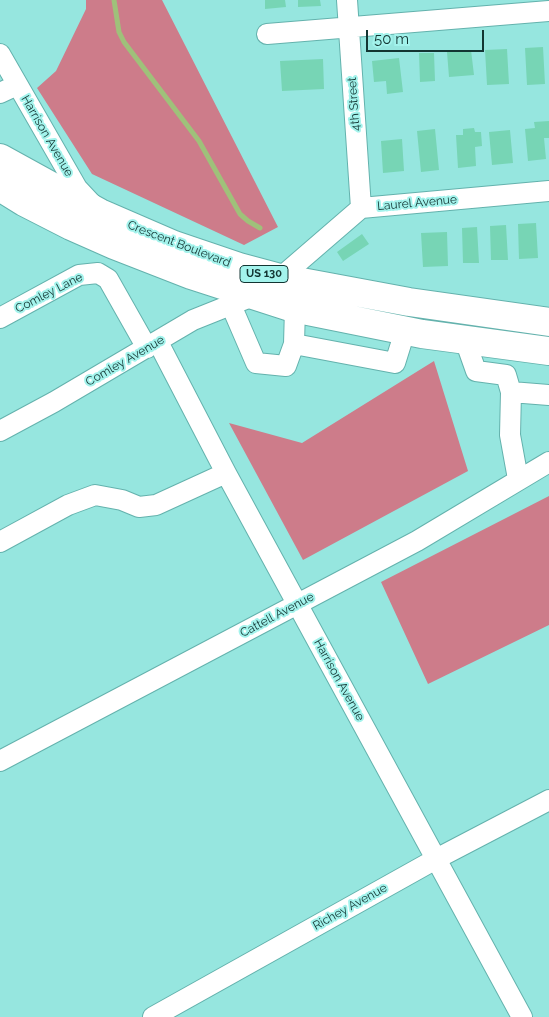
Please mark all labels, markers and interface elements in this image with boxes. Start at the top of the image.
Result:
scale bar [369,20,486,52]
text: 50 m [374,30,409,48]
street label: 4th Street [345,77,363,131]
street label: Harrison Avenue [18,93,76,179]
street label: Laurel Avenue [376,192,458,214]
street label: Crescent Boulevard [125,218,233,270]
road number: US 130 [240,266,288,282]
street label: Comley Lane [13,270,85,316]
street label: Comley Avenue [83,333,167,389]
street label: Cattell Avenue [238,590,316,640]
street label: Harrison Avenue [311,637,367,723]
street label: Richey Avenue [310,881,390,933]

